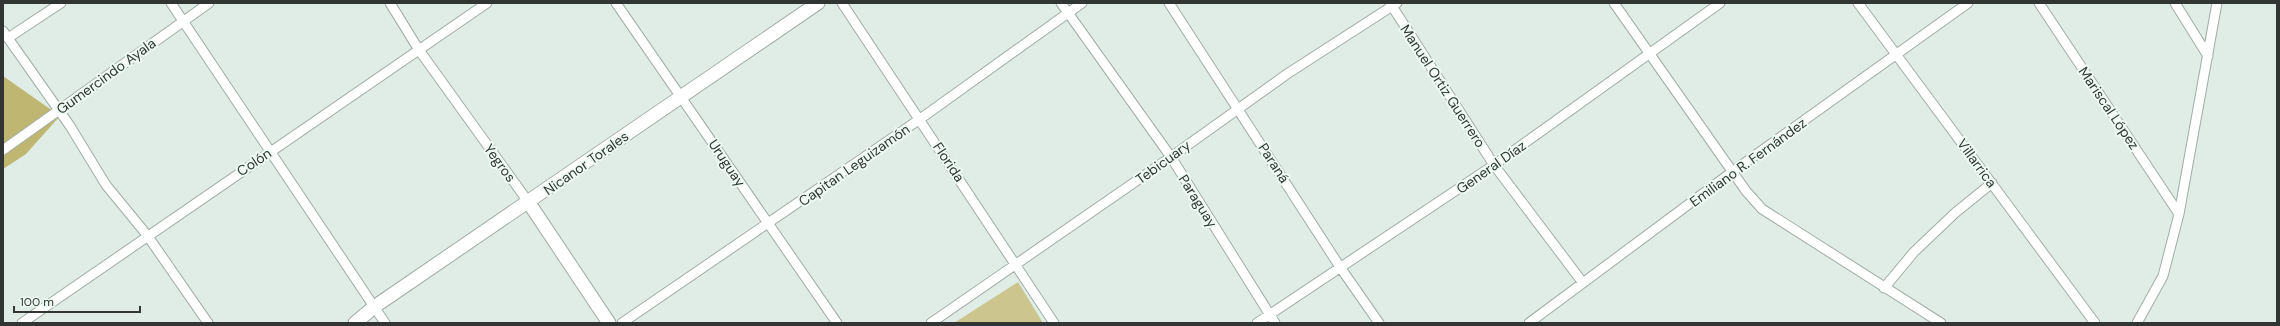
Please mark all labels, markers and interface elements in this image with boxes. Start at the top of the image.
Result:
street label: Manuel Ortiz Guerrero [1396,21,1490,151]
street label: Gumercindo Ayala [53,34,159,118]
street label: Mariscal López [2075,63,2143,153]
street label: Emiliano R. Fernández [1686,114,1810,210]
street label: Capitan Leguizamón [795,120,913,210]
street label: Nicanor Torales [540,127,632,199]
street label: Villarrica [1953,135,2001,191]
street label: Uruguay [705,136,750,190]
street label: Tebicuary [1132,136,1194,188]
street label: General Díaz [1453,136,1529,198]
street label: Florida [929,139,969,185]
street label: Yegros [480,140,520,186]
street label: Paraná [1255,140,1293,186]
street label: Colón [233,144,275,180]
street label: Paraguay [1175,171,1221,231]
scale bar [14,288,140,314]
text: 100 m [20,294,54,310]

